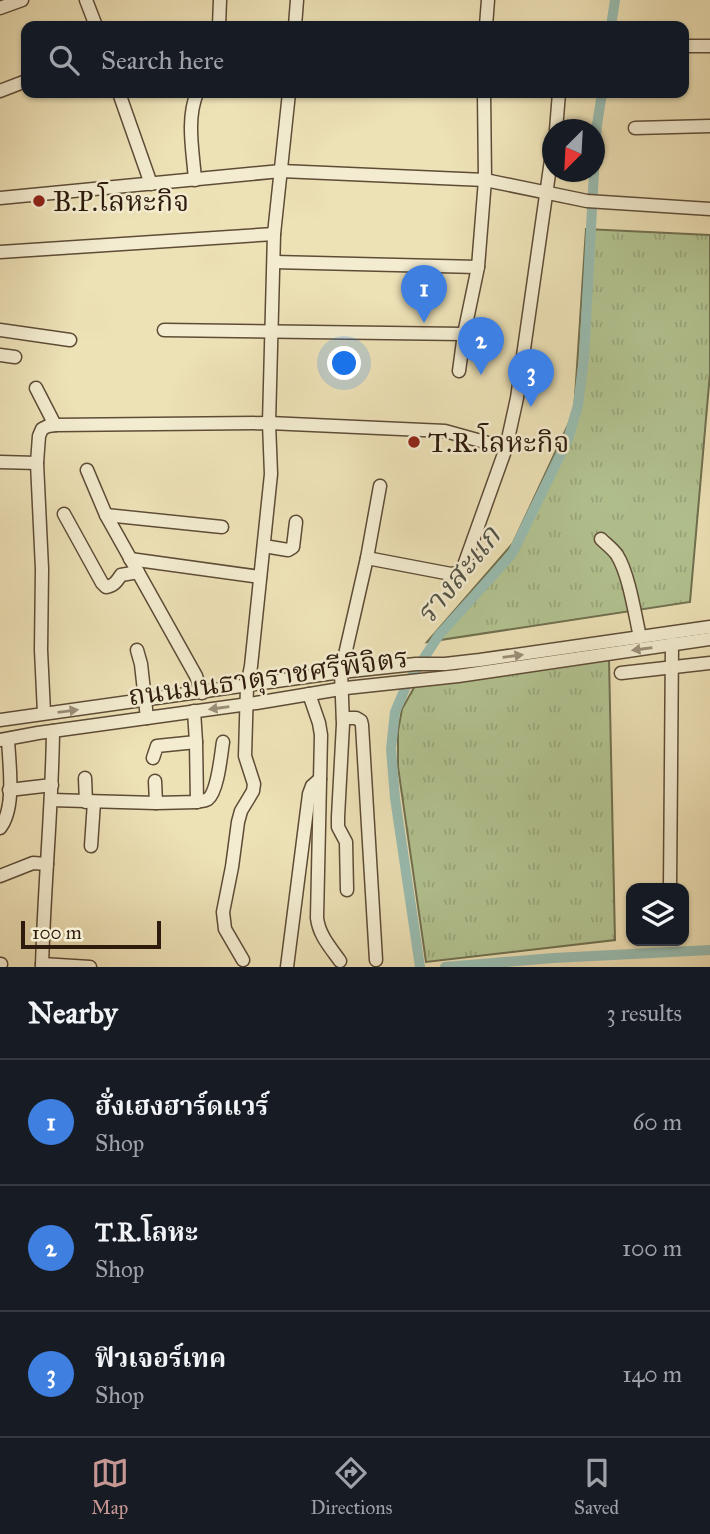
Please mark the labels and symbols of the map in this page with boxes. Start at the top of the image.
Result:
north arrow [542,119,605,182]
place label: B.P.โลหะกิจ [53,182,189,219]
marker: B.P.โลหะกิจ [31,193,47,209]
pin: 1 [401,265,447,323]
pin: 2 [458,317,504,375]
your location [327,346,361,380]
pin: 3 [508,349,554,407]
place label: T.R.โลหะกิจ [428,423,570,460]
marker: T.R.โลหะกิจ [406,434,422,450]
water label: รางสะแก [408,518,509,631]
street label: ถนนมนธาตุราชศรีพิจิตร [126,639,411,714]
one-way arrow [631,643,653,654]
one-way arrow [502,650,524,661]
one-way arrow [207,702,229,713]
one-way arrow [57,705,79,716]
scale bar [21,918,161,950]

